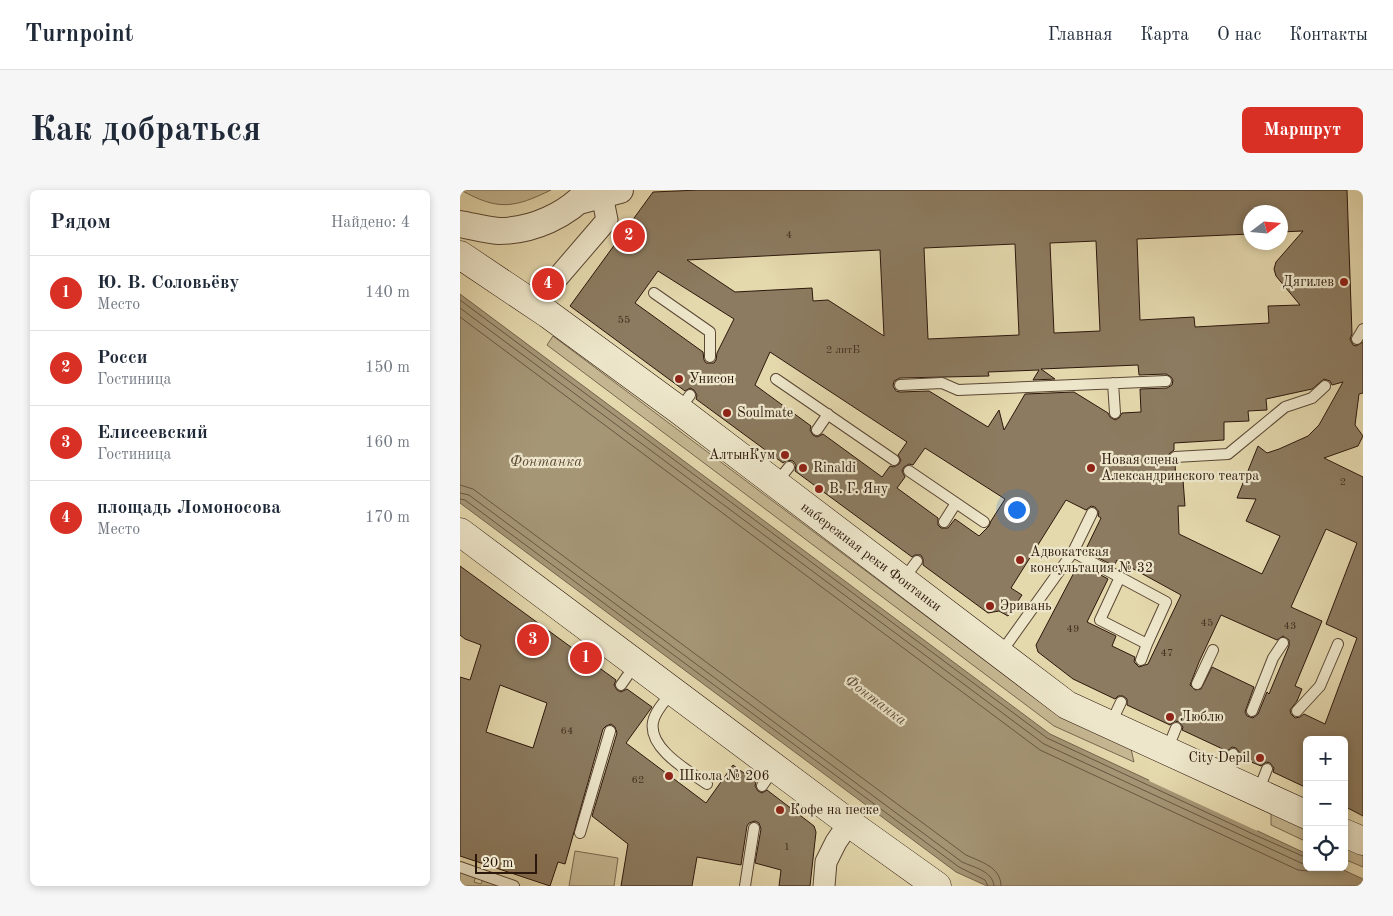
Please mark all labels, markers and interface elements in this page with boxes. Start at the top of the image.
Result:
text: Turnpoint [25,23,133,47]
text: Главная [1048,26,1112,44]
text: Карта [1140,26,1189,44]
text: О нас [1217,26,1261,44]
text: Контакты [1289,26,1368,44]
button: Маршрут [1242,107,1363,153]
text: Как добраться [30,113,261,148]
north arrow [1243,205,1288,250]
text: Рядом [50,212,111,233]
text: Найдено: 4 [331,215,410,231]
pin: 2 [613,217,645,255]
house number: 4 [786,230,792,241]
pin: 4 [532,265,564,303]
text: Ю. В. Соловьёву [97,274,239,293]
place label: Дягилев [1283,275,1334,289]
marker: Дягилев [1338,276,1350,288]
text: 1 [61,285,71,301]
text: 140 m [365,285,410,301]
text: Место [97,297,140,313]
house number: 55 [618,315,630,326]
house number: 2 литБ [826,345,860,356]
text: Росси [97,349,148,368]
text: 2 [61,360,71,376]
text: 150 m [365,360,410,376]
text: Гостиница [97,372,171,388]
place label: Унисон [689,372,735,386]
marker: Унисон [673,373,685,385]
place label: Soulmate [737,406,793,420]
marker: Soulmate [721,407,733,419]
text: Елисеевский [97,424,208,443]
text: 3 [61,435,71,451]
text: 160 m [365,435,410,451]
text: Гостиница [97,447,171,463]
place label: АлтынКум [709,448,775,462]
marker: АлтынКум [779,449,791,461]
place label: Новая сцена Александринского театра [1101,453,1259,483]
water label: Фонтанка [510,455,582,470]
place label: Rinaldi [813,461,856,475]
marker: Rinaldi [797,462,809,474]
marker: Новая сцена Александринского театра [1085,462,1097,474]
house number: 2 [1340,477,1346,488]
place label: В. Г. Яну [829,482,889,496]
marker: В. Г. Яну [813,483,825,495]
your location [1004,497,1030,523]
text: площадь Ломоносова [97,499,281,518]
street label: набережная реки Фонтанки [798,500,944,614]
text: 4 [61,510,71,526]
text: 170 m [365,510,410,526]
text: Место [97,522,140,538]
place label: Адвокатская консультация № 32 [1030,545,1153,575]
marker: Адвокатская консультация № 32 [1014,554,1026,566]
place label: Эривань [1000,599,1052,613]
marker: Эривань [984,600,996,612]
house number: 45 [1201,618,1213,629]
pin: 3 [517,621,549,659]
house number: 43 [1284,621,1296,632]
house number: 49 [1067,624,1079,635]
pin: 1 [570,639,602,677]
house number: 47 [1161,648,1173,659]
water label: Фонтанка [842,673,908,729]
place label: Люблю [1180,710,1223,724]
marker: Люблю [1164,711,1176,723]
house number: 64 [561,726,573,737]
map controls [1303,736,1348,871]
button: + [1303,736,1348,781]
place label: City Depil [1188,751,1250,765]
marker: City Depil [1254,752,1266,764]
place label: Школа № 206 [679,769,770,783]
marker: Школа № 206 [663,770,675,782]
house number: 62 [632,775,644,786]
button: − [1303,781,1348,826]
place label: Кофе на песке [790,803,879,818]
marker: Кофе на песке [774,804,786,816]
button: locate [1303,826,1348,871]
house number: 1 [784,842,790,853]
scale bar [475,851,538,874]
text: 20 m [482,856,513,870]

